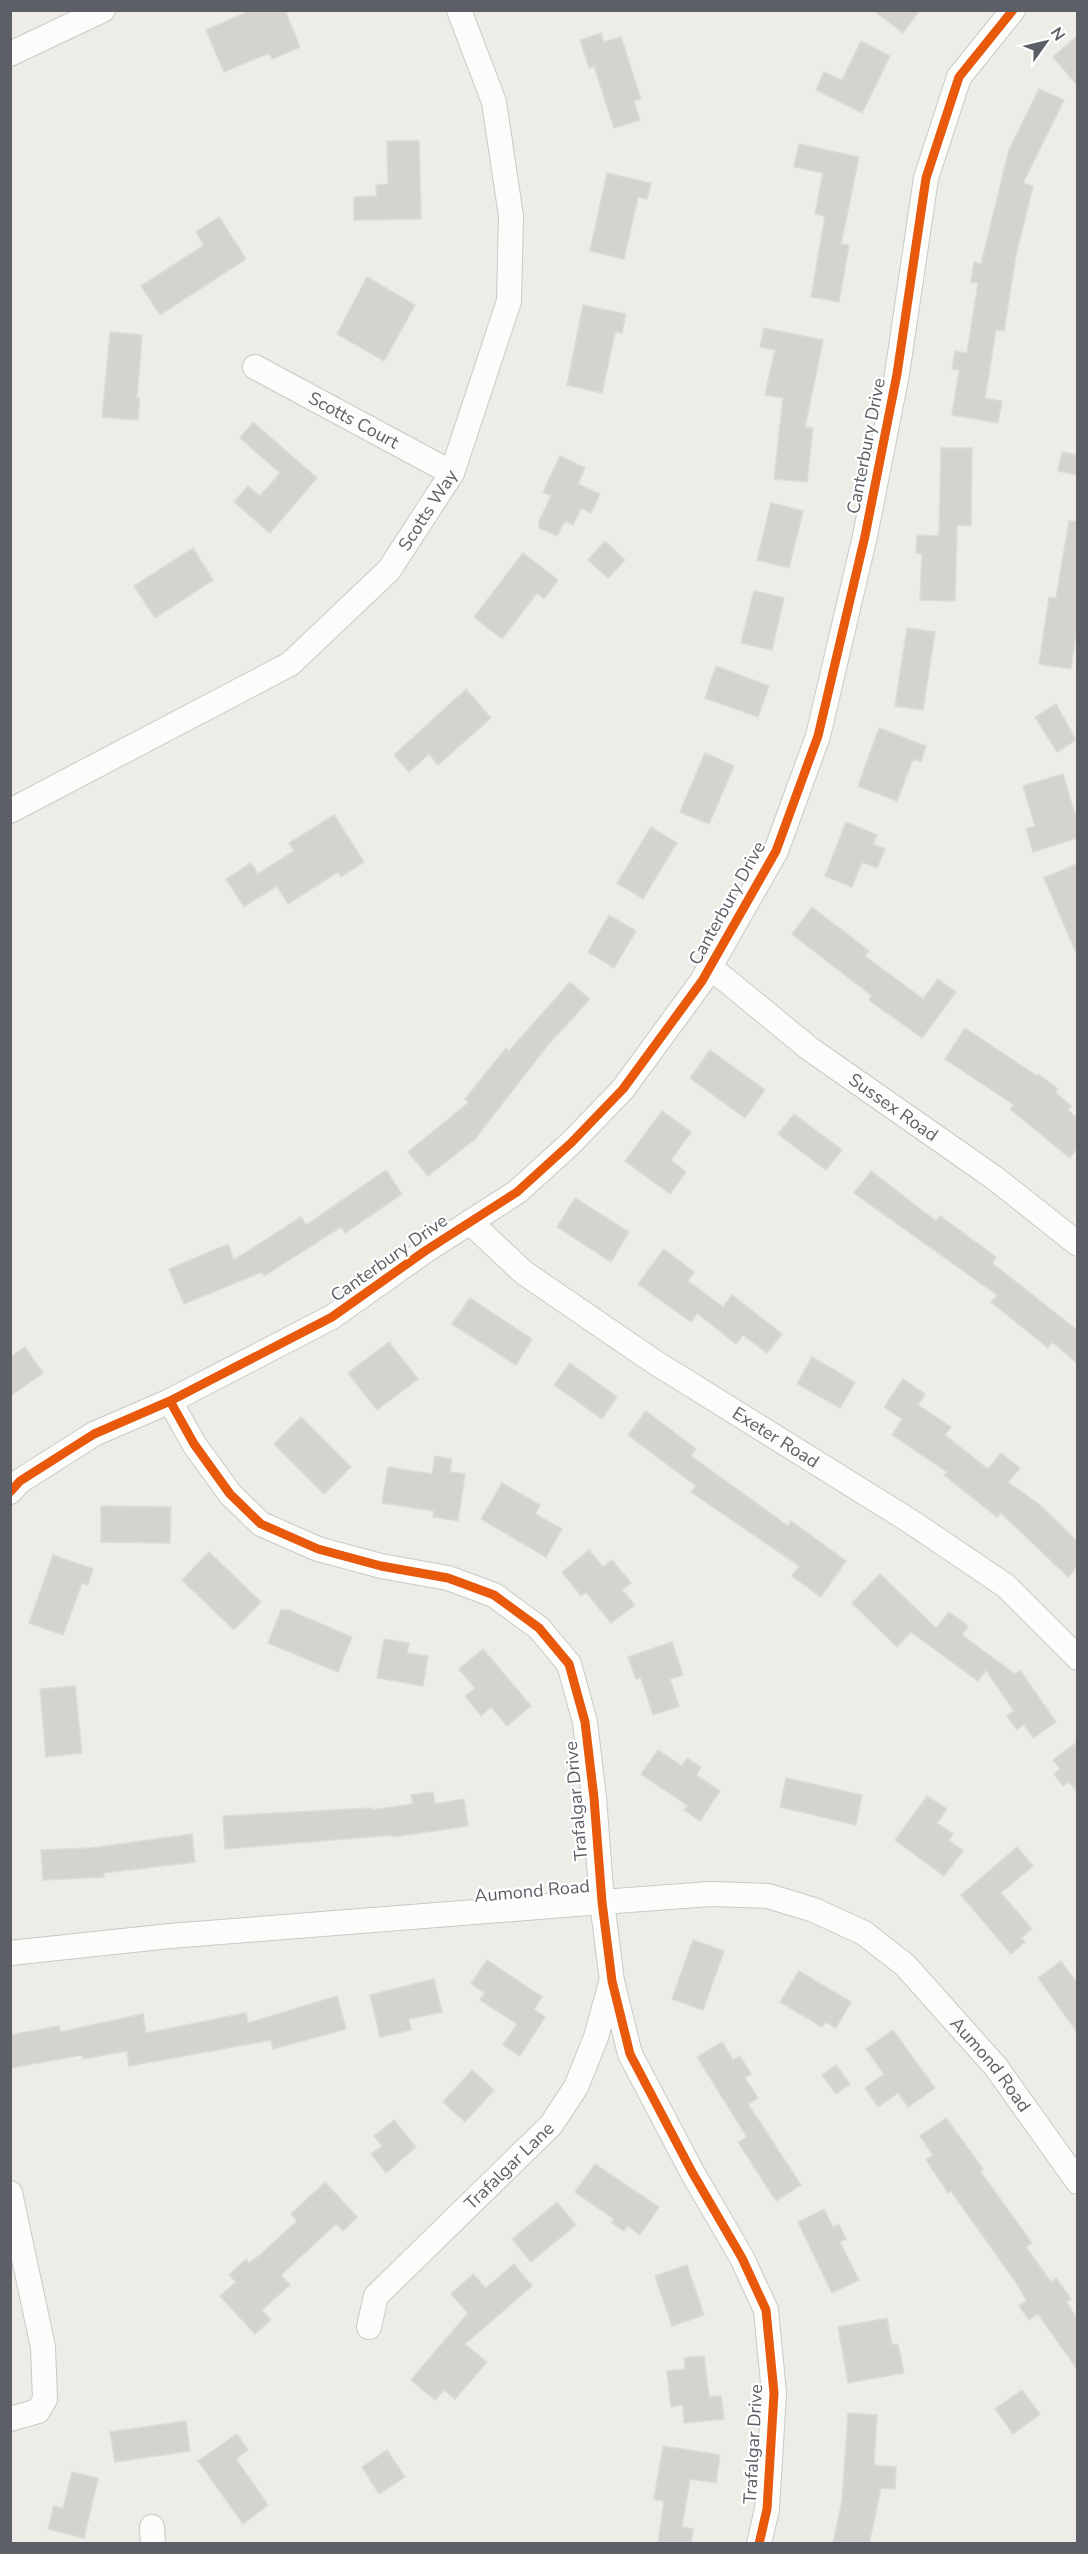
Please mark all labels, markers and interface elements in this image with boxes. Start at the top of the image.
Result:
north arrow [1016,12,1076,72]
text: N [1045,23,1070,45]
street label: Canterbury Drive [841,376,891,516]
street label: Scotts Court [304,386,404,455]
street label: Scotts Way [393,464,463,556]
street label: Canterbury Drive [683,837,771,969]
street label: Sussex Road [844,1068,943,1147]
street label: Canterbury Drive [326,1209,452,1307]
street label: Exeter Road [728,1401,824,1474]
street label: Trafalgar Drive [559,1740,593,1862]
street label: Aumond Road [473,1874,591,1908]
street label: Aumond Road [945,2012,1036,2117]
street label: Trafalgar Lane [459,2117,559,2215]
street label: Trafalgar Drive [738,2384,768,2504]

